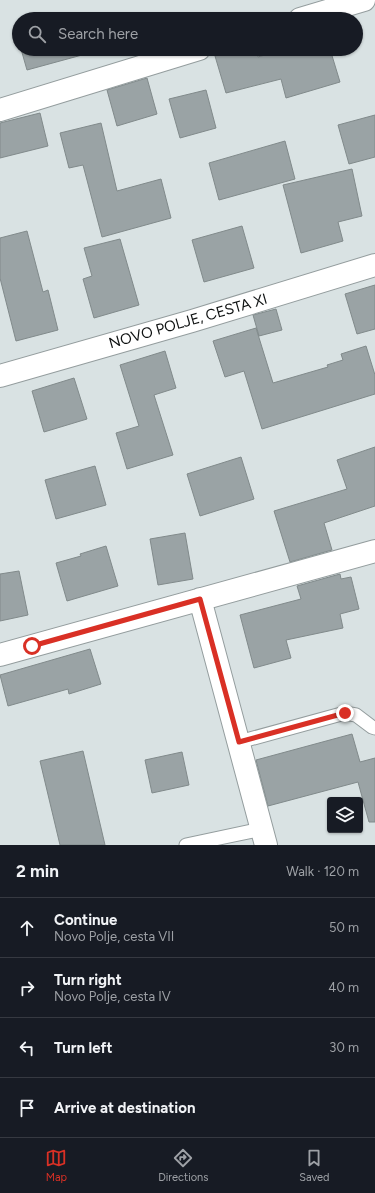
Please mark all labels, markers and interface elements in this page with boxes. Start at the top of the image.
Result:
search box [12,12,363,56]
icon: search [26,23,48,45]
text: Search here [58,25,138,43]
street label: NOVO POLJE, CESTA XI [107,290,269,352]
route start [23,637,41,655]
route end [336,704,354,722]
map controls [327,797,363,833]
button: layers [327,797,363,833]
text: 2 min [16,861,59,881]
text: Walk · 120 m [286,864,359,879]
text: Continue [54,911,117,929]
icon: ahead [16,917,38,939]
text: 50 m [329,920,359,935]
text: Novo Polje, cesta VII [54,929,174,944]
text: Turn right [54,971,122,989]
icon: right [16,977,38,999]
text: 40 m [328,980,359,995]
text: Novo Polje, cesta IV [54,989,171,1004]
icon: left [16,1037,38,1059]
text: Turn left [54,1039,112,1057]
text: 30 m [329,1040,359,1055]
icon: arrive [16,1097,38,1119]
text: Arrive at destination [54,1099,195,1117]
tab: Map [45,1147,67,1184]
tab: Directions [158,1147,208,1184]
tab: Saved [299,1147,330,1184]

